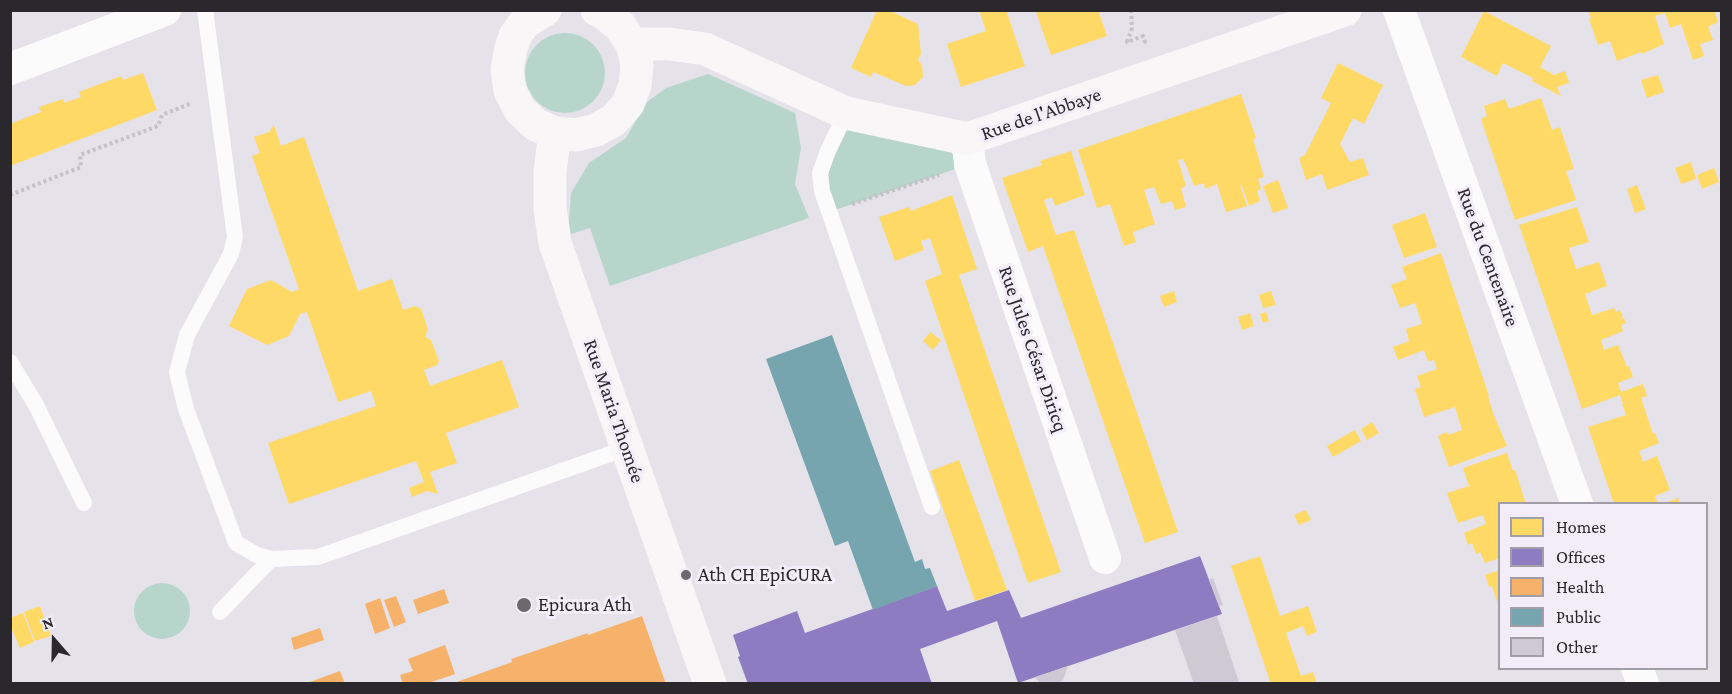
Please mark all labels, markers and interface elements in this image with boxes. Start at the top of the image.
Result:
street label: Rue de l'Abbaye [978,82,1104,146]
street label: Rue du Centenaire [1452,184,1524,330]
street label: Rue Jules César Diricq [993,263,1073,435]
street label: Rue Maria Thomée [578,336,650,486]
legend [1498,502,1708,670]
text: Homes [1556,517,1606,537]
text: Offices [1556,547,1605,567]
place label: Ath CH EpiCURA [698,563,832,587]
marker: Ath CH EpiCURA [679,568,693,582]
text: Health [1556,577,1604,597]
place label: Epicura Ath [538,593,632,617]
marker: Epicura Ath [515,596,533,614]
text: Public [1556,607,1601,627]
north arrow [24,610,84,670]
text: N [40,613,56,632]
text: Other [1556,637,1598,657]

